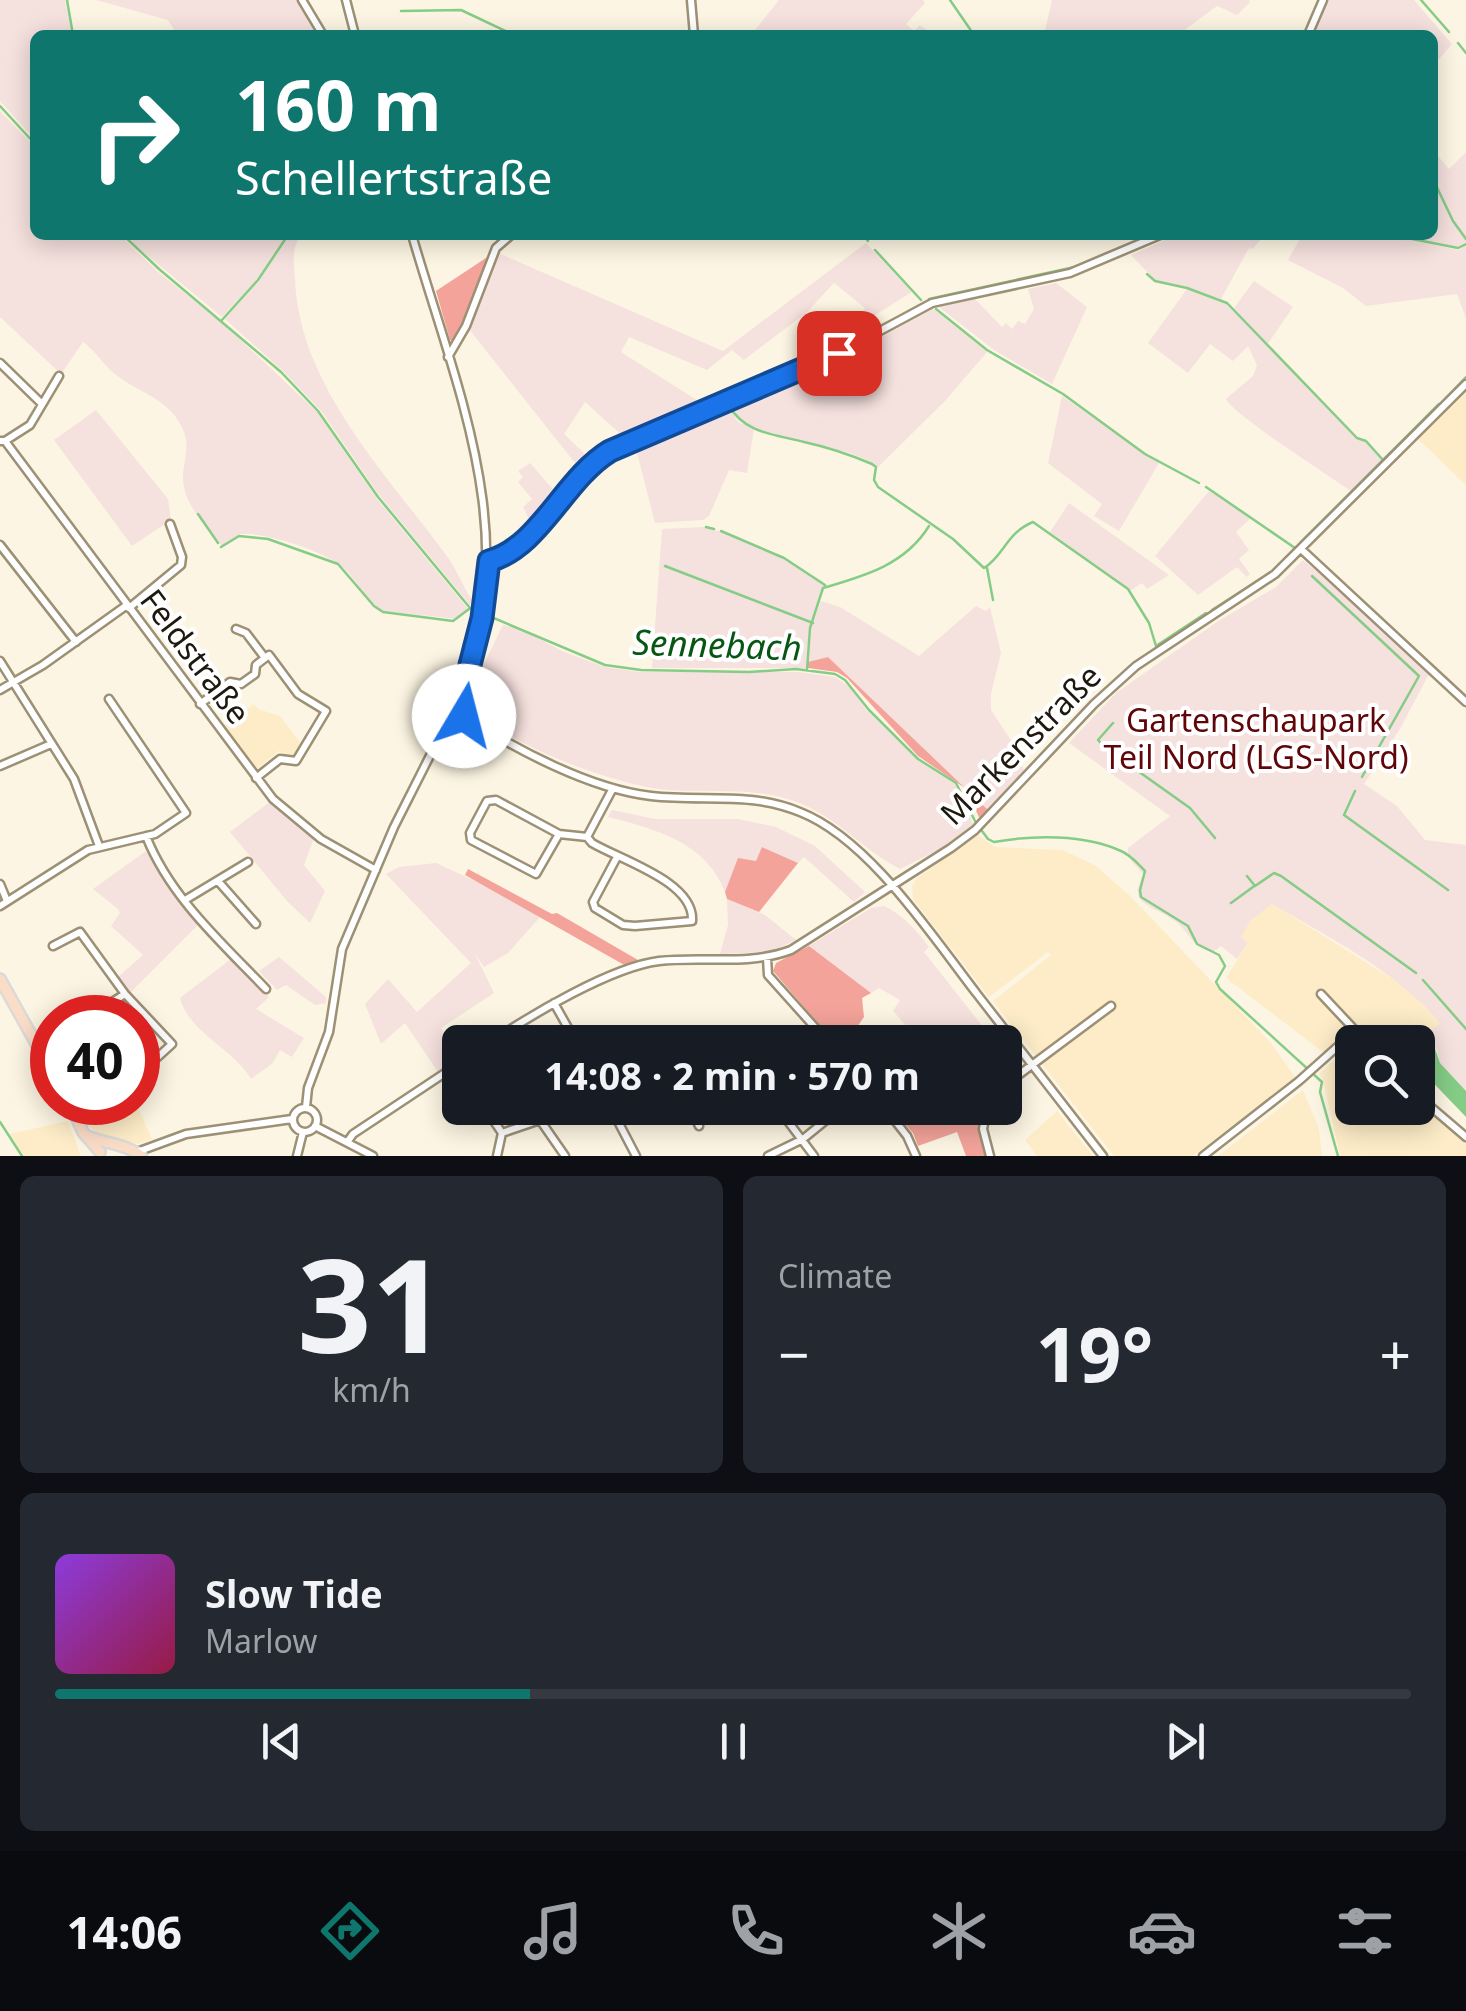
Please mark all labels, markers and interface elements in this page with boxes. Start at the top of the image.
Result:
text: 160 m [235,56,442,152]
icon: right [70,70,200,200]
text: Schellertstraße [235,147,552,208]
pin [797,311,882,396]
icon: arrive [812,326,867,381]
street label: Feldstraße [131,580,261,732]
water label: Sennebach [632,618,802,670]
street label: Markenstraße [930,654,1110,834]
position arrow [412,664,516,768]
park label: Gartenschaupark Teil Nord (LGS-Nord) [1103,698,1409,778]
speed limit sign: 40 [30,995,160,1125]
map controls [1335,1025,1435,1125]
button: search [1335,1025,1435,1125]
text: 14:08 · 2 min · 570 m [544,1049,920,1101]
text: 31 [297,1214,446,1391]
text: Climate [778,1254,892,1297]
text: 19° [1036,1302,1153,1404]
text: − [778,1316,809,1391]
text: + [1380,1316,1411,1391]
text: km/h [332,1368,411,1411]
text: Slow Tide [205,1567,383,1619]
text: Marlow [205,1619,317,1662]
icon: previous [254,1714,309,1769]
icon: pause [706,1714,761,1769]
icon: next [1158,1714,1213,1769]
icon: directions [315,1896,385,1966]
icon: music [518,1896,588,1966]
icon: phone [721,1896,791,1966]
icon: climate [924,1896,994,1966]
icon: car [1127,1896,1197,1966]
icon: filters [1330,1896,1400,1966]
text: 14:06 [66,1901,182,1962]

